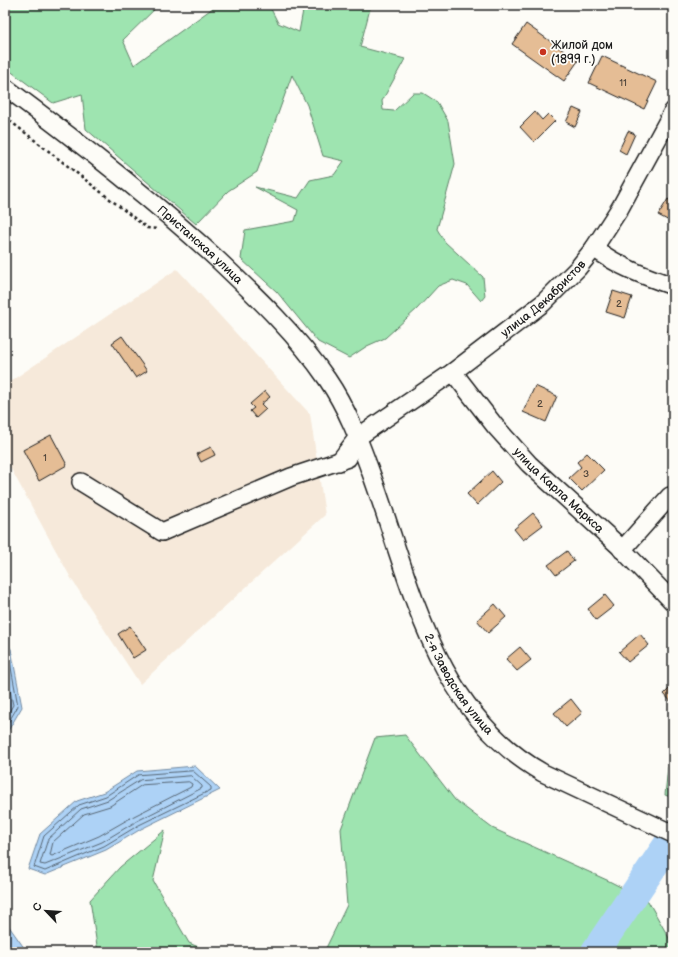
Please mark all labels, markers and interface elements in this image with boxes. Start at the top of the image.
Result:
place label: Жилой дом (1899 г.) [551,38,613,67]
marker: Жилой дом (1899 г.) [538,47,548,57]
house number: 11 [619,77,627,89]
street label: Пристанская улица [154,202,246,287]
street label: улица Декабристов [498,257,589,340]
house number: 2 [616,298,622,310]
house number: 2 [537,398,543,410]
street label: улица Карла Маркса [510,444,607,536]
house number: 1 [43,452,47,464]
house number: 3 [583,468,589,480]
street label: 2-я Заводская улица [421,631,496,738]
north arrow [26,891,66,931]
text: С [30,900,45,913]

